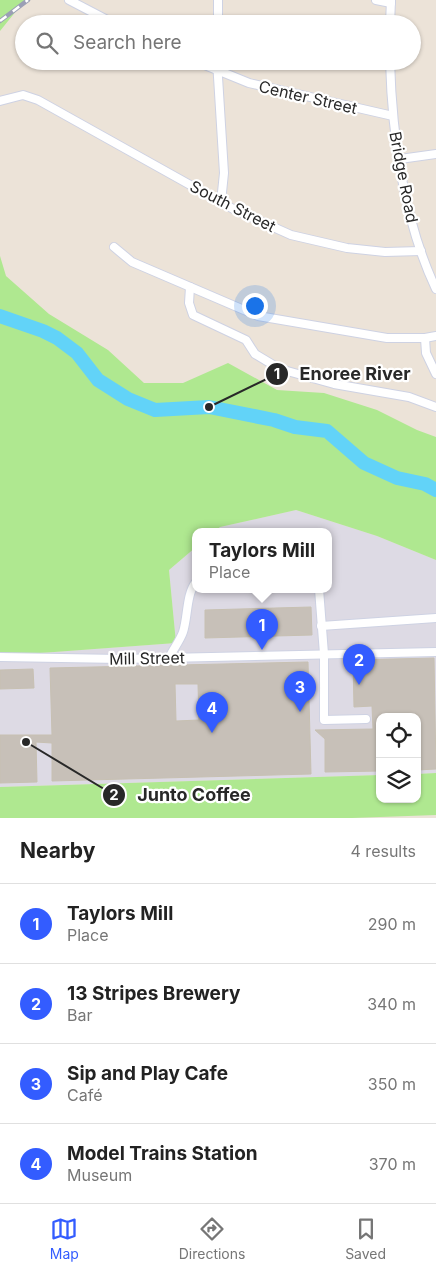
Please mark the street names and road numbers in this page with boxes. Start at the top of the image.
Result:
street label: Center Street [257,76,359,118]
street label: Bridge Road [385,130,423,224]
street label: South Street [187,176,279,236]
street label: Mill Street [109,647,185,669]

